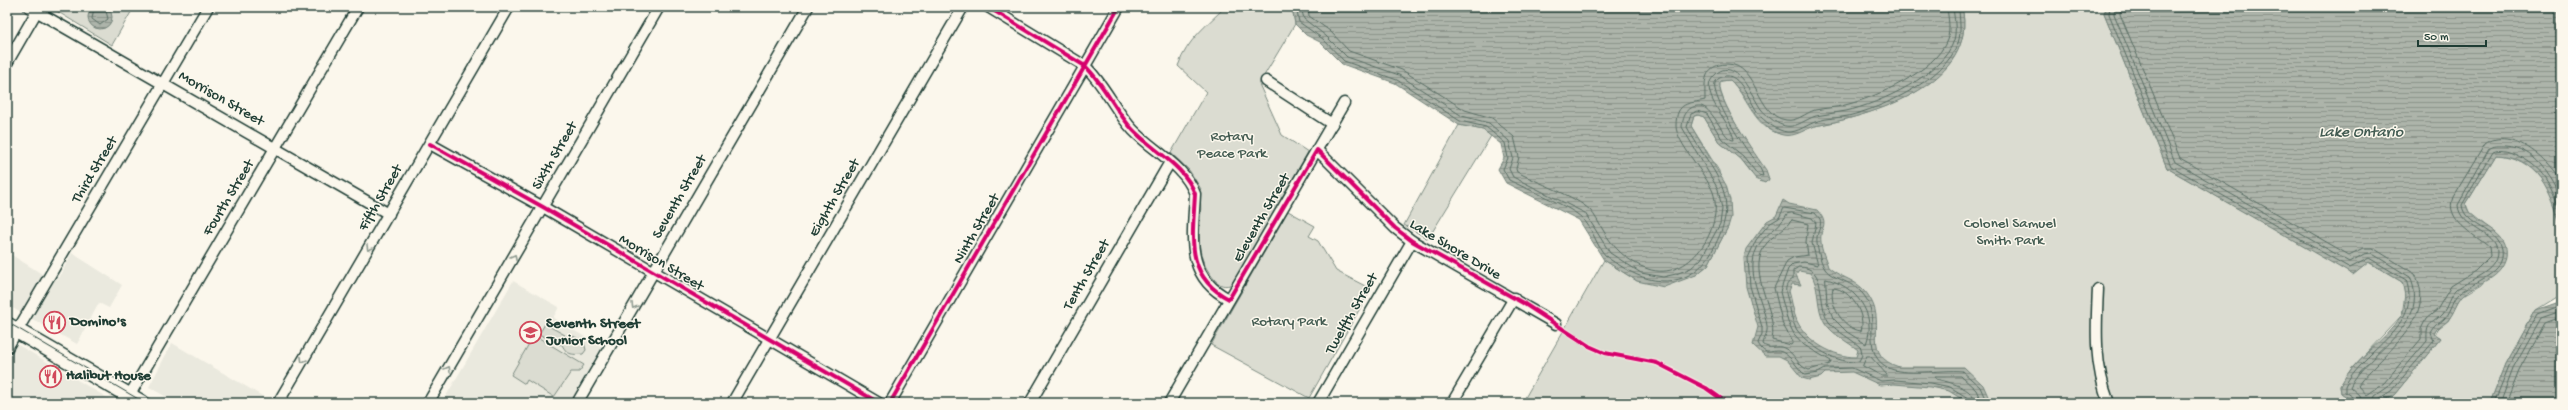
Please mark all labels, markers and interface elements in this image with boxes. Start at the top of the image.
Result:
scale bar [2418,22,2486,48]
text: 50 m [2424,31,2449,45]
street label: Morrison Street [175,67,269,132]
street label: Sixth Street [528,117,583,193]
water label: Lake Ontario [2319,124,2404,143]
park label: Rotary Peace Park [1196,128,1268,163]
street label: Third Street [68,132,123,208]
street label: Seventh Street [649,150,712,242]
street label: Eighth Street [805,154,865,240]
street label: Fourth Street [199,155,260,240]
street label: Fifth Street [354,160,408,235]
street label: Eleventh Street [1229,169,1296,266]
street label: Ninth Street [950,189,1005,267]
park label: Colonel Samuel Smith Park [1964,215,2056,250]
street label: Lake Shore Drive [1406,216,1504,285]
street label: Morrison Street [615,231,708,296]
street label: Tenth Street [1059,235,1115,314]
one-way arrow [366,244,373,251]
one-way arrow [509,254,516,261]
street label: Twelfth Street [1321,269,1383,359]
one-way arrow [631,302,638,309]
restaurant icon: Domino's [42,309,68,335]
place label: Domino's [68,313,127,331]
park label: Rotary Park [1252,313,1328,331]
place label: Seventh Street Junior School [545,315,642,350]
school or university icon: Seventh Street Junior School [517,320,543,346]
one-way arrow [300,356,308,363]
restaurant icon: Halibut House [38,363,64,389]
one-way arrow [443,366,450,373]
place label: Halibut House [66,367,152,385]

